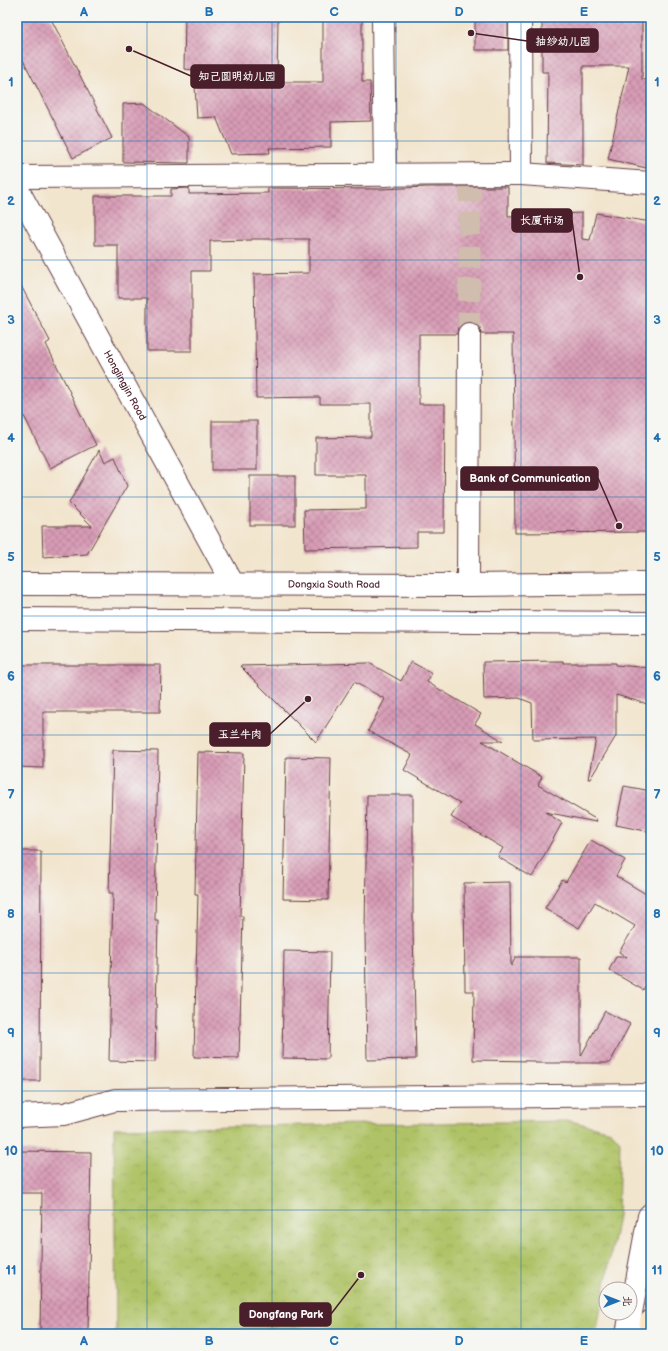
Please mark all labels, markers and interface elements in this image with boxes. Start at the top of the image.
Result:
text: A [79,4,88,20]
text: B [204,4,214,20]
text: C [329,4,339,20]
text: D [454,4,464,20]
text: E [580,4,589,20]
callout: 抽纱幼儿园 [527,29,598,52]
text: 抽纱幼儿园 [536,35,591,48]
callout: 知己圆明幼儿园 [191,65,284,88]
text: 知己圆明幼儿园 [199,70,276,83]
text: 1 [8,74,14,90]
text: 1 [654,74,660,90]
text: 2 [7,193,15,209]
text: 2 [653,193,661,209]
callout: 长厦市场 [512,209,572,232]
text: 长厦市场 [520,214,564,227]
text: 3 [7,312,15,328]
text: 3 [653,312,661,328]
street label: Honglingjin Road [101,349,149,423]
text: 4 [7,430,15,446]
text: 4 [653,430,661,446]
callout: Bank of Communication [461,467,598,490]
text: Bank of Communication [469,472,591,485]
text: 5 [7,549,15,565]
text: 5 [653,549,661,565]
street label: Dongxia South Road [288,579,380,591]
text: 6 [7,668,15,684]
text: 6 [653,668,661,684]
callout: 玉兰牛肉 [210,723,270,746]
text: 玉兰牛肉 [218,728,262,741]
text: 7 [7,787,15,803]
text: 7 [653,787,661,803]
text: 8 [7,906,15,922]
text: 8 [653,906,661,922]
text: 9 [7,1025,15,1041]
text: 9 [653,1025,661,1041]
text: 10 [4,1143,18,1159]
text: 10 [650,1143,664,1159]
text: 11 [6,1262,16,1278]
text: 11 [652,1262,662,1278]
north arrow [598,1281,638,1321]
text: 北 [621,1296,634,1307]
callout: Dongfang Park [240,1303,331,1326]
text: Dongfang Park [249,1308,324,1321]
text: A [79,1333,88,1349]
text: B [204,1333,214,1349]
text: C [329,1333,339,1349]
text: D [454,1333,464,1349]
text: E [580,1333,589,1349]

